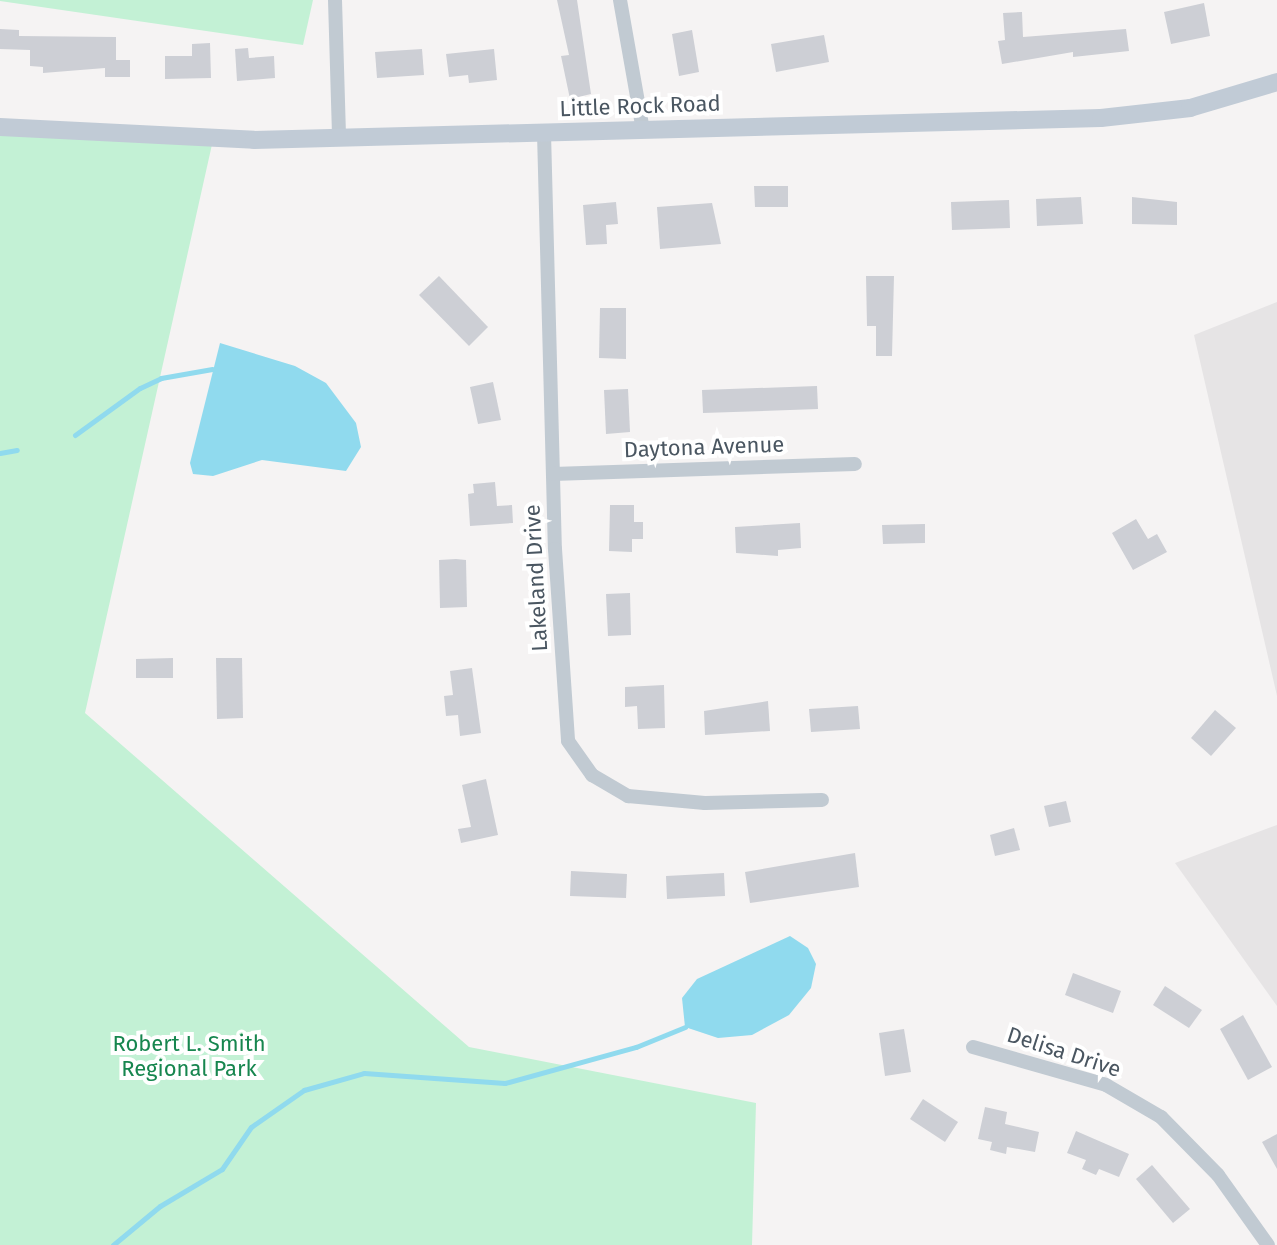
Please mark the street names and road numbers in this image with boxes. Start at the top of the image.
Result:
street label: Little Rock Road [559,90,721,122]
street label: Daytona Avenue [623,431,785,463]
street label: Lakeland Drive [519,504,553,652]
street label: Delisa Drive [1004,1021,1124,1083]

